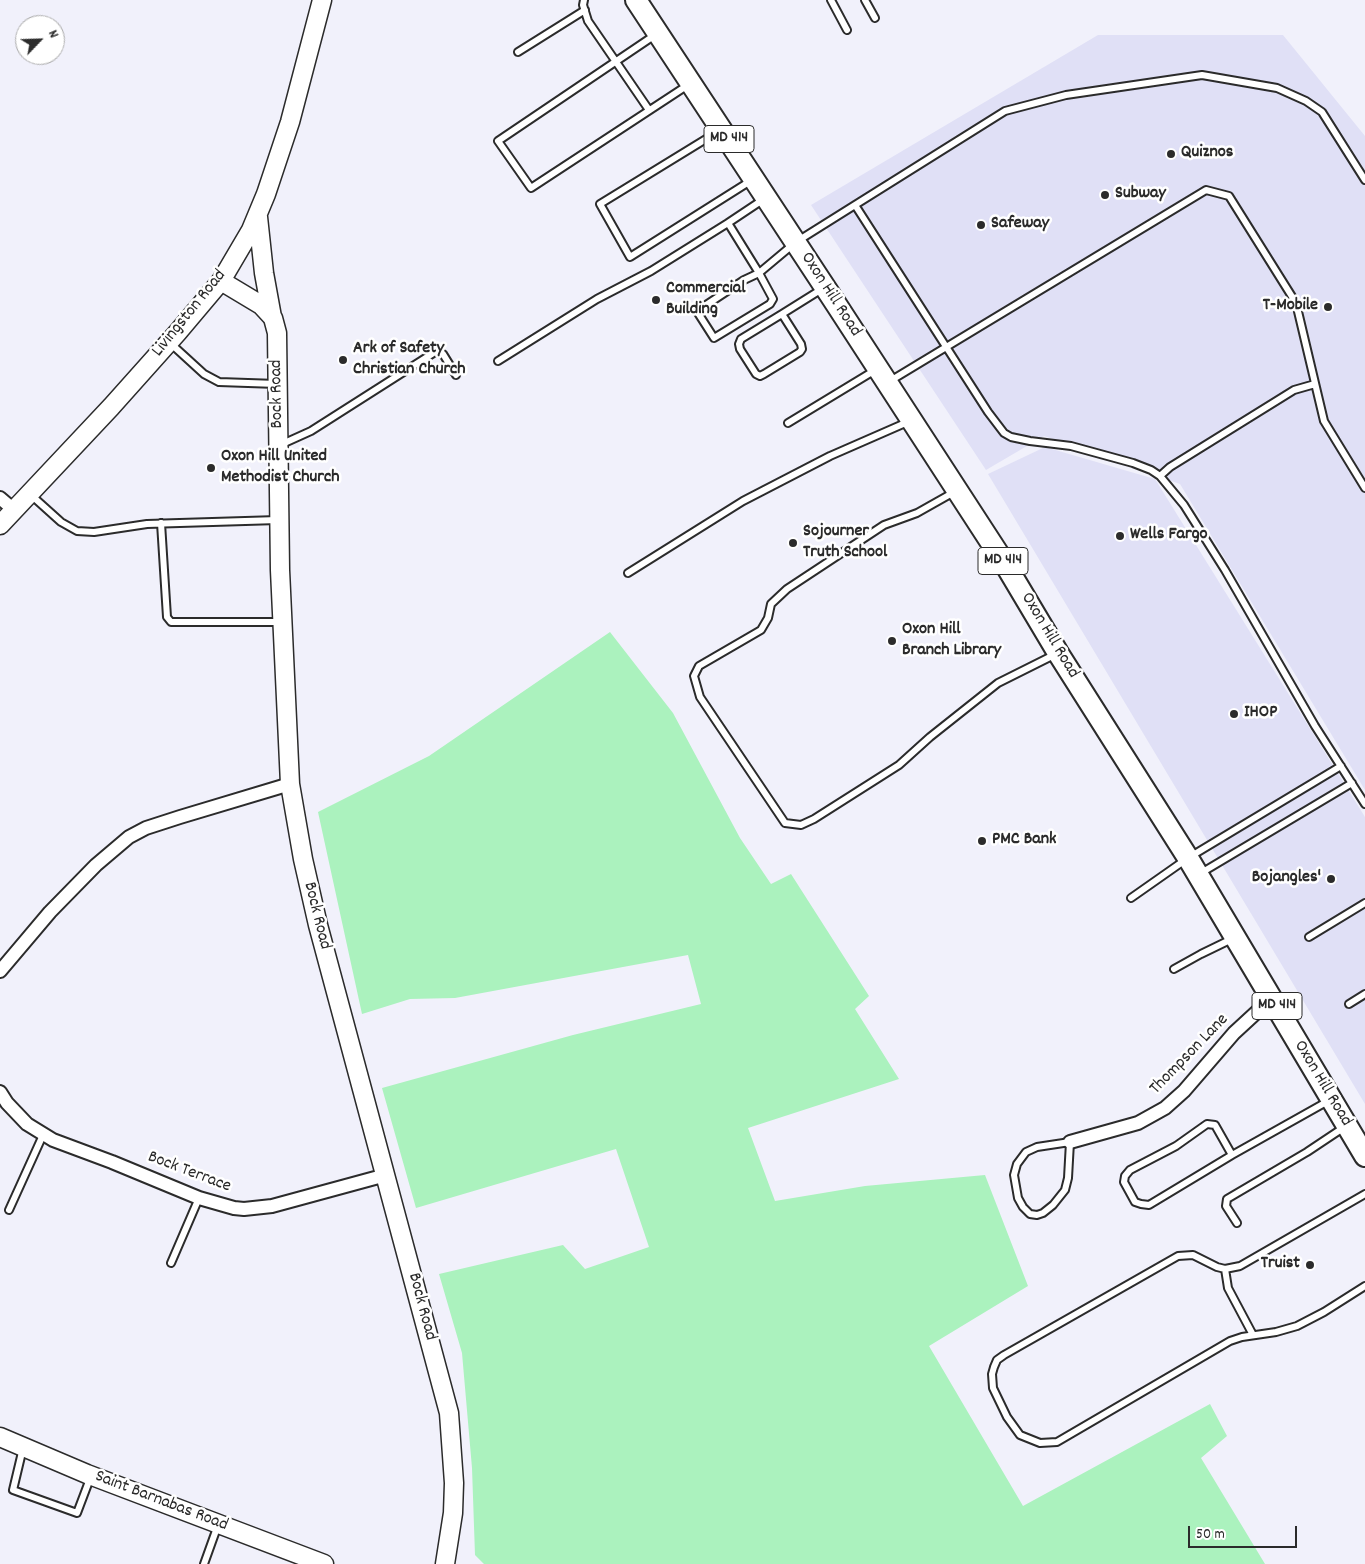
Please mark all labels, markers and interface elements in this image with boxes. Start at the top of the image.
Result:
north arrow [15,15,65,65]
text: N [42,27,63,42]
road number: MD 414 [704,126,754,152]
place label: Quiznos [1181,143,1233,165]
marker: Quiznos [1165,148,1177,160]
place label: Subway [1115,184,1166,206]
marker: Subway [1099,189,1111,201]
place label: Safeway [991,214,1049,236]
marker: Safeway [975,219,987,231]
street label: Oxon Hill Road [795,249,865,341]
street label: Livingston Road [148,266,232,362]
place label: Commercial Building [666,279,745,322]
marker: Commercial Building [650,294,662,306]
place label: T-Mobile [1263,296,1318,318]
marker: T-Mobile [1322,301,1334,313]
place label: Ark of Safety Christian Church [353,339,466,382]
marker: Ark of Safety Christian Church [337,354,349,366]
street label: Bock Road [267,359,289,429]
place label: Oxon Hill United Methodist Church [221,447,339,489]
marker: Oxon Hill United Methodist Church [205,462,217,474]
place label: Sojourner Truth School [803,522,887,564]
place label: Wells Fargo [1130,525,1208,547]
marker: Wells Fargo [1114,530,1126,542]
marker: Sojourner Truth School [787,537,799,549]
road number: MD 414 [978,548,1028,574]
street label: Oxon Hill Road [1015,589,1083,683]
place label: Oxon Hill Branch Library [902,620,1001,662]
marker: Oxon Hill Branch Library [886,635,898,647]
place label: IHOP [1244,703,1277,725]
marker: IHOP [1228,708,1240,720]
place label: PMC Bank [992,830,1056,852]
marker: PMC Bank [976,835,988,847]
place label: Bojangles' [1252,868,1321,890]
marker: Bojangles' [1325,873,1337,885]
street label: Bock Road [297,880,335,952]
road number: MD 414 [1252,992,1302,1019]
street label: Thompson Lane [1146,1010,1234,1100]
street label: Oxon Hill Road [1288,1037,1356,1131]
street label: Bock Terrace [144,1147,234,1199]
place label: Truist [1261,1254,1300,1276]
marker: Truist [1304,1259,1316,1271]
street label: Bock Road [402,1271,440,1343]
street label: Saint Barnabas Road [91,1467,231,1537]
scale bar [1190,1516,1299,1548]
text: 50 m [1196,1524,1225,1546]

